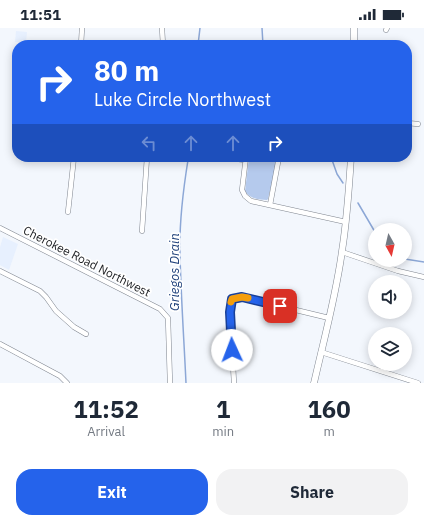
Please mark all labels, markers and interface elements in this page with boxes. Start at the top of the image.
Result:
text: 11:51 [20,5,61,24]
text: 80 m [94,52,159,89]
icon: right [28,56,80,108]
text: Luke Circle Northwest [94,88,271,111]
icon: left [138,132,160,154]
icon: ahead [180,132,202,154]
icon: ahead [222,132,244,154]
icon: right [264,132,286,154]
street label: Cherokee Road Northwest [21,222,153,300]
north arrow [368,223,412,267]
map controls [368,223,412,371]
water label: Griegos Drain [166,233,183,311]
button: sound [368,275,412,319]
pin [263,289,297,323]
icon: arrive [269,295,291,317]
button: layers [368,327,412,371]
position arrow [211,329,253,371]
text: 11:52 [73,393,139,425]
text: 1 [216,393,230,425]
text: 160 [307,393,351,425]
text: Arrival [87,423,125,440]
text: min [212,423,234,440]
text: m [323,423,335,440]
button: Exit [16,469,208,515]
button: Share [216,469,408,515]

